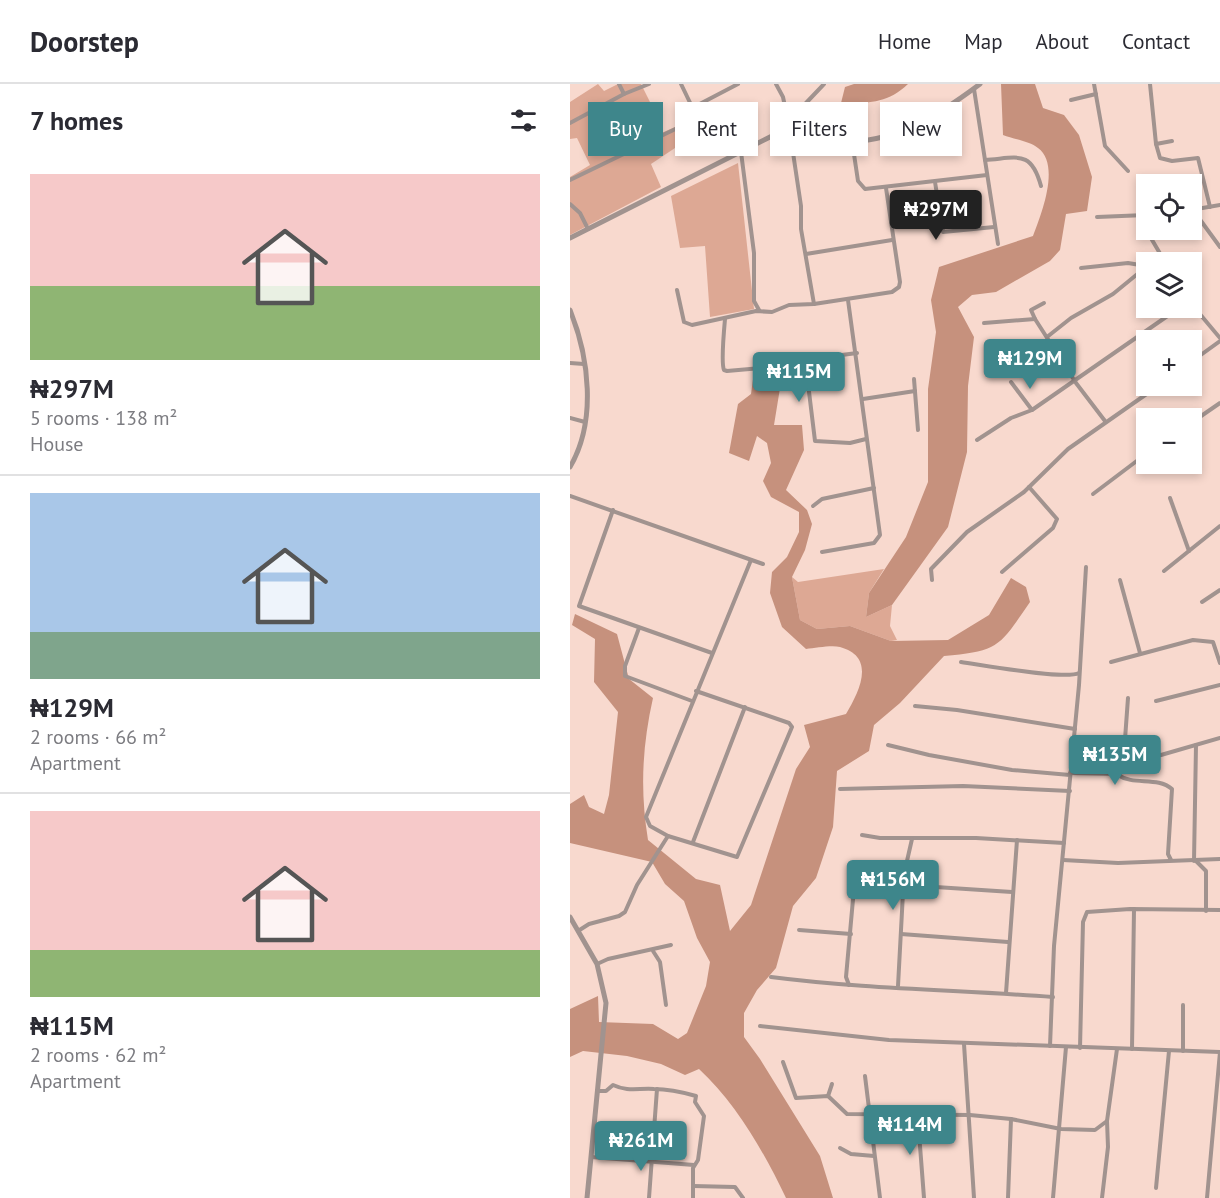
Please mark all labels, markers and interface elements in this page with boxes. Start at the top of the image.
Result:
text: Doorstep [30,23,139,60]
text: Home [878,28,931,55]
text: Map [964,28,1003,55]
text: About [1036,28,1089,55]
text: Contact [1122,28,1190,55]
chip: Buy [588,102,663,156]
chip: Rent [675,102,758,156]
chip: Filters [770,102,868,156]
chip: New [880,102,962,156]
text: 7 homes [30,104,123,137]
icon: filters [507,104,540,137]
map controls [1136,174,1202,474]
button: locate [1136,174,1202,240]
pin: ₦297M [894,190,978,241]
text: ₦297M [904,196,968,222]
icon: home [231,213,339,321]
button: layers [1136,252,1202,318]
button: + [1136,330,1202,396]
pin: ₦129M [988,339,1072,390]
text: ₦129M [998,345,1062,371]
pin: ₦115M [757,352,841,403]
text: ₦115M [767,358,831,384]
text: ₦297M [30,372,114,405]
text: 5 rooms · 138 m² [30,405,177,431]
button: − [1136,408,1202,474]
text: House [30,431,84,457]
icon: home [231,532,339,640]
text: ₦129M [30,691,114,724]
text: 2 rooms · 66 m² [30,724,166,750]
pin: ₦135M [1073,735,1157,786]
text: ₦135M [1083,741,1147,767]
text: Apartment [30,750,121,776]
icon: home [231,850,339,958]
pin: ₦156M [851,860,935,911]
text: ₦156M [861,866,925,892]
text: ₦115M [30,1009,114,1042]
text: 2 rooms · 62 m² [30,1042,166,1068]
text: Apartment [30,1068,121,1094]
pin: ₦114M [868,1105,952,1156]
text: ₦114M [878,1111,942,1137]
pin: ₦261M [599,1121,683,1172]
text: ₦261M [609,1127,673,1153]

